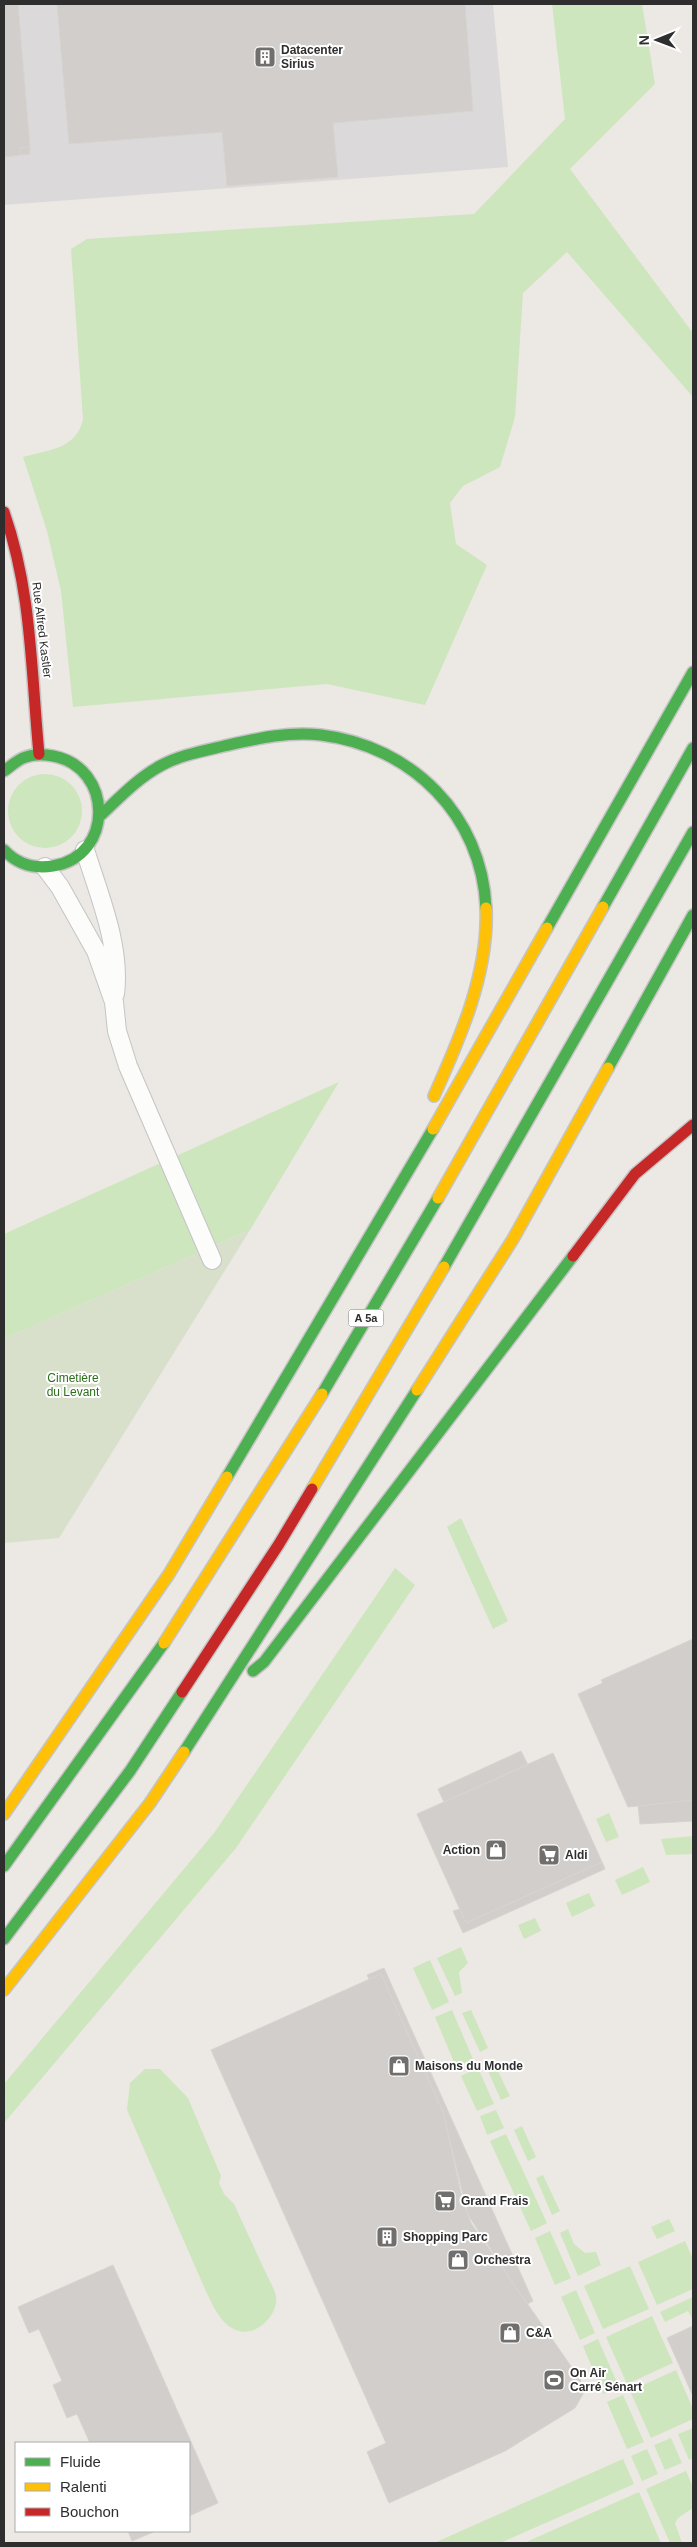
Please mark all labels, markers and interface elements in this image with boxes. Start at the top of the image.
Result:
north arrow [632,15,682,65]
text: N [636,35,652,45]
place label: Datacenter Sirius [281,43,343,71]
building icon: Datacenter Sirius [253,45,277,69]
street label: Rue Alfred Kastler [29,581,55,679]
road number: A 5a [348,1310,384,1326]
park label: Cimetière du Levant [47,1371,100,1399]
shop icon: Action [484,1838,508,1862]
place label: Action [443,1843,480,1857]
supermarket icon: Aldi [537,1843,561,1867]
place label: Aldi [565,1848,588,1862]
shop icon: Maisons du Monde [387,2054,411,2078]
place label: Maisons du Monde [415,2059,523,2073]
supermarket icon: Grand Frais [433,2189,457,2213]
place label: Grand Frais [461,2194,529,2208]
building icon: Shopping Parc [375,2225,399,2249]
place label: Shopping Parc [403,2230,488,2244]
shop icon: Orchestra [446,2248,470,2272]
place label: Orchestra [474,2253,531,2267]
shop icon: C&A [498,2321,522,2345]
place label: C&A [526,2326,552,2340]
place label: On Air Carré Sénart [570,2366,642,2394]
sports icon: On Air Carré Sénart [542,2368,566,2392]
legend [15,2442,190,2532]
text: Fluide [60,2453,101,2470]
text: Ralenti [60,2478,107,2495]
text: Bouchon [60,2503,119,2520]

